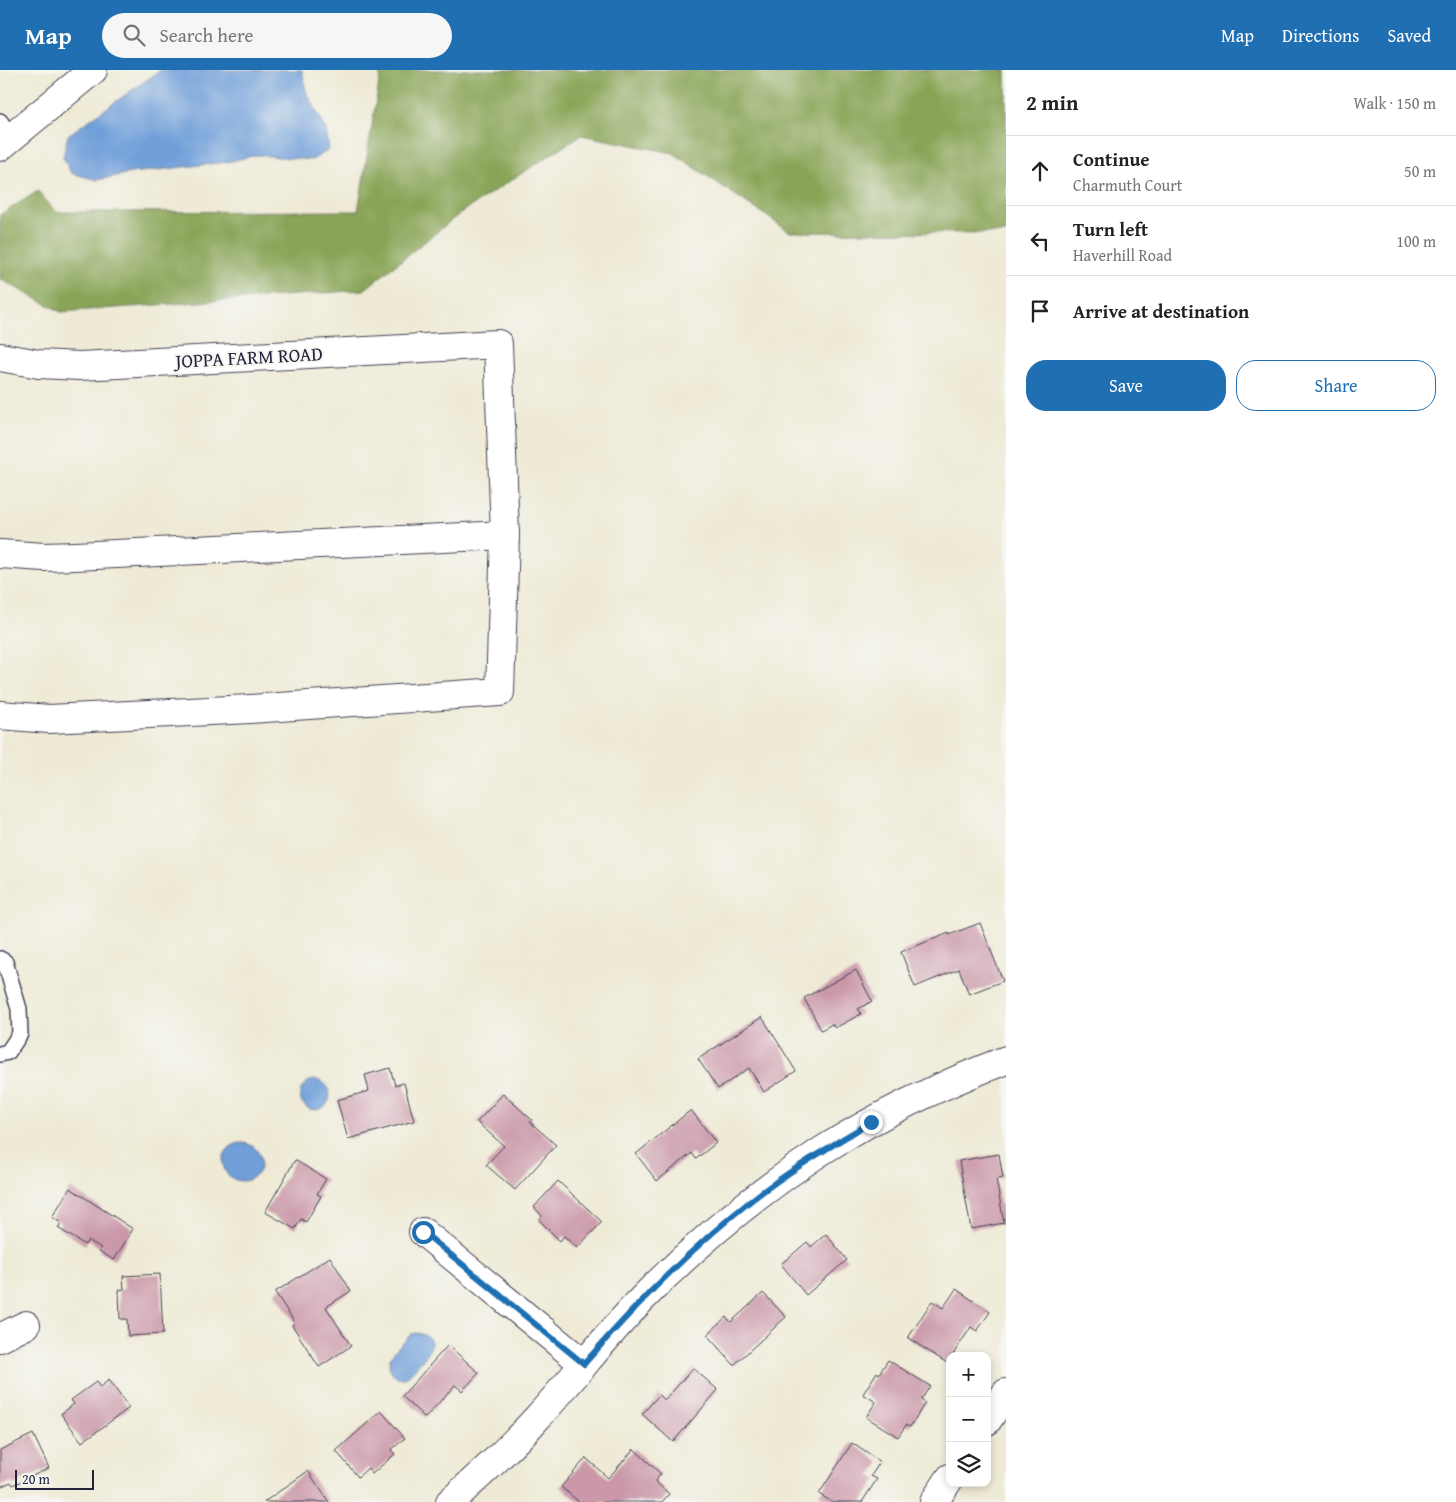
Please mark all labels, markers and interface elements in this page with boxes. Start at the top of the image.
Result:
search box [102,13,452,58]
text: Map [25,18,72,53]
icon: search [120,21,148,49]
text: Search here [160,21,253,49]
text: Map [1221,22,1254,49]
text: Directions [1282,22,1359,49]
text: Saved [1387,22,1431,49]
text: 2 min [1026,87,1078,118]
text: Walk · 150 m [1353,91,1436,115]
text: Continue [1073,145,1150,173]
icon: ahead [1026,157,1054,185]
text: 50 m [1404,159,1436,183]
text: Charmuth Court [1073,173,1182,197]
text: Turn left [1073,215,1148,243]
icon: left [1026,227,1054,255]
text: 100 m [1396,229,1436,253]
text: Haverhill Road [1073,243,1172,267]
icon: arrive [1026,297,1054,325]
text: Arrive at destination [1073,297,1249,325]
street label: JOPPA FARM ROAD [173,339,323,375]
button: Save [1026,360,1226,411]
button: Share [1236,360,1436,411]
route end [860,1111,883,1134]
route start [412,1221,435,1244]
map controls [946,1352,991,1487]
button: + [946,1352,991,1397]
button: − [946,1397,991,1442]
button: layers [946,1442,991,1487]
scale bar [15,1467,94,1490]
text: 20 m [22,1469,50,1489]

